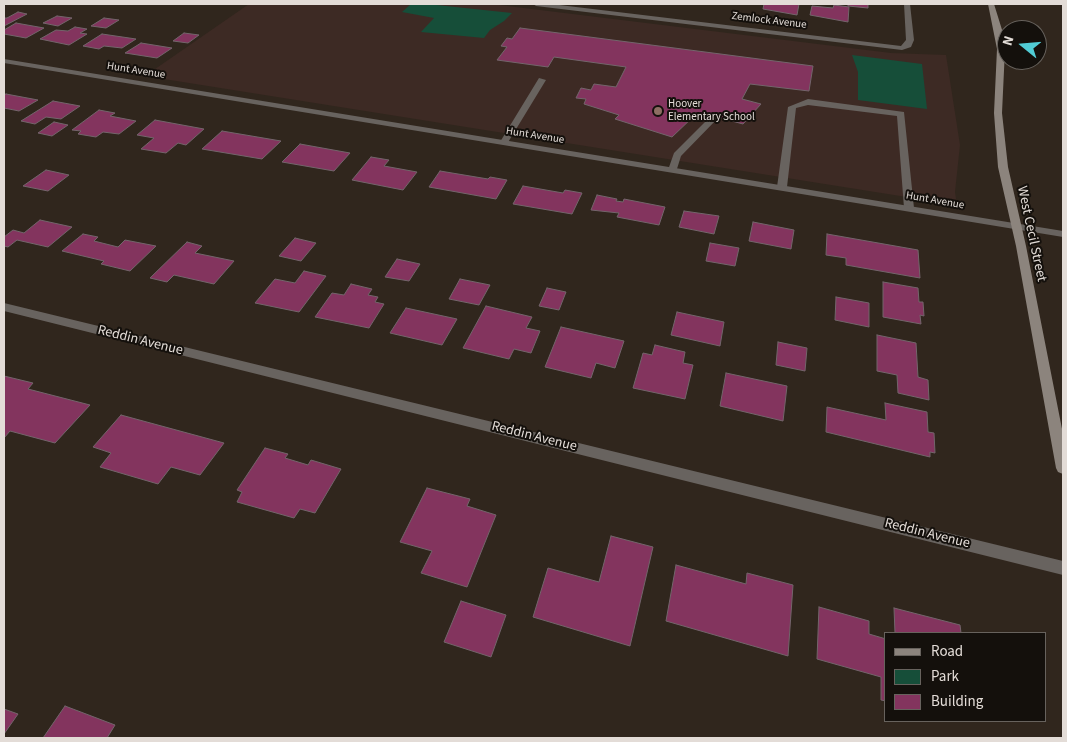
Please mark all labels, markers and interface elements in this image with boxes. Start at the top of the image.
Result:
street label: Zemlock Avenue [731,10,807,32]
north arrow [997,20,1047,70]
text: N [998,34,1020,48]
street label: Hunt Avenue [106,60,166,82]
place label: Hoover Elementary School [668,98,755,124]
marker: Hoover Elementary School [652,105,664,117]
street label: Hunt Avenue [505,125,565,147]
street label: West Cecil Street [1013,185,1049,283]
street label: Hunt Avenue [905,189,965,213]
street label: Reddin Avenue [96,322,184,360]
street label: Reddin Avenue [490,418,578,456]
street label: Reddin Avenue [883,515,971,553]
legend [884,632,1047,722]
text: Road [931,641,963,662]
text: Park [931,666,959,687]
text: Building [931,691,983,712]

